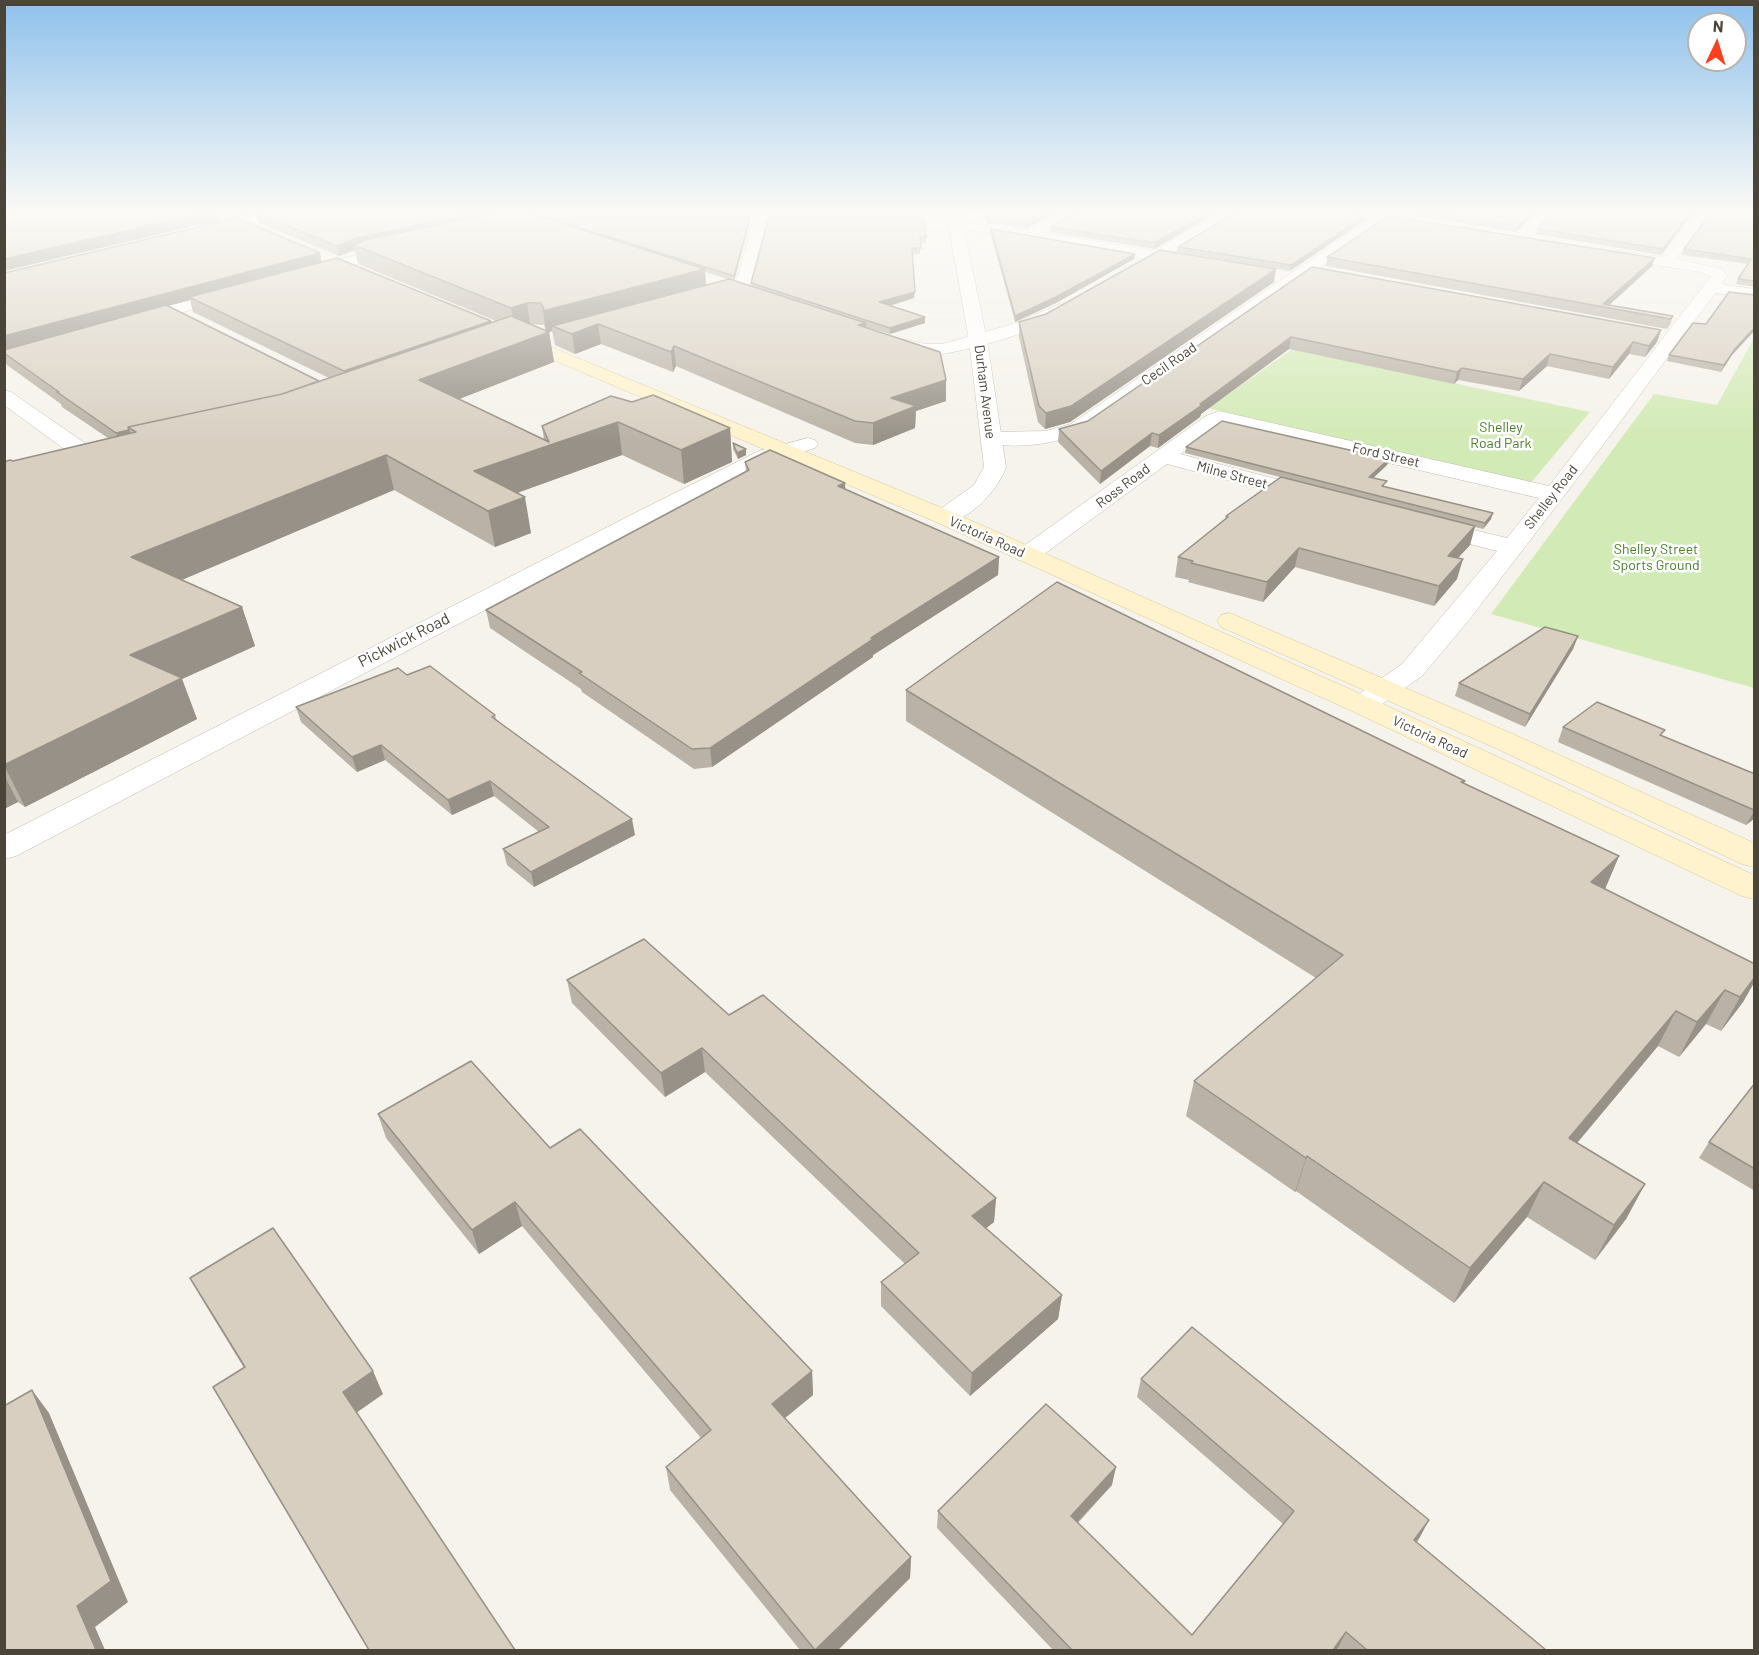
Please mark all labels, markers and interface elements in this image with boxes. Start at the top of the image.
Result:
north arrow [1687,12,1747,72]
text: N [1712,16,1724,35]
street label: Cecil Road [1138,339,1200,389]
street label: Durham Avenue [971,344,999,440]
park label: Shelley Road Park [1470,419,1532,452]
street label: Ford Street [1351,439,1421,471]
street label: Milne Street [1195,457,1269,493]
street label: Ross Road [1093,460,1153,512]
street label: Shelley Road [1521,461,1581,533]
street label: Victoria Road [946,513,1028,561]
park label: Shelley Street Sports Ground [1612,541,1700,574]
street label: Pickwick Road [355,609,453,671]
street label: Victoria Road [1390,712,1470,762]

